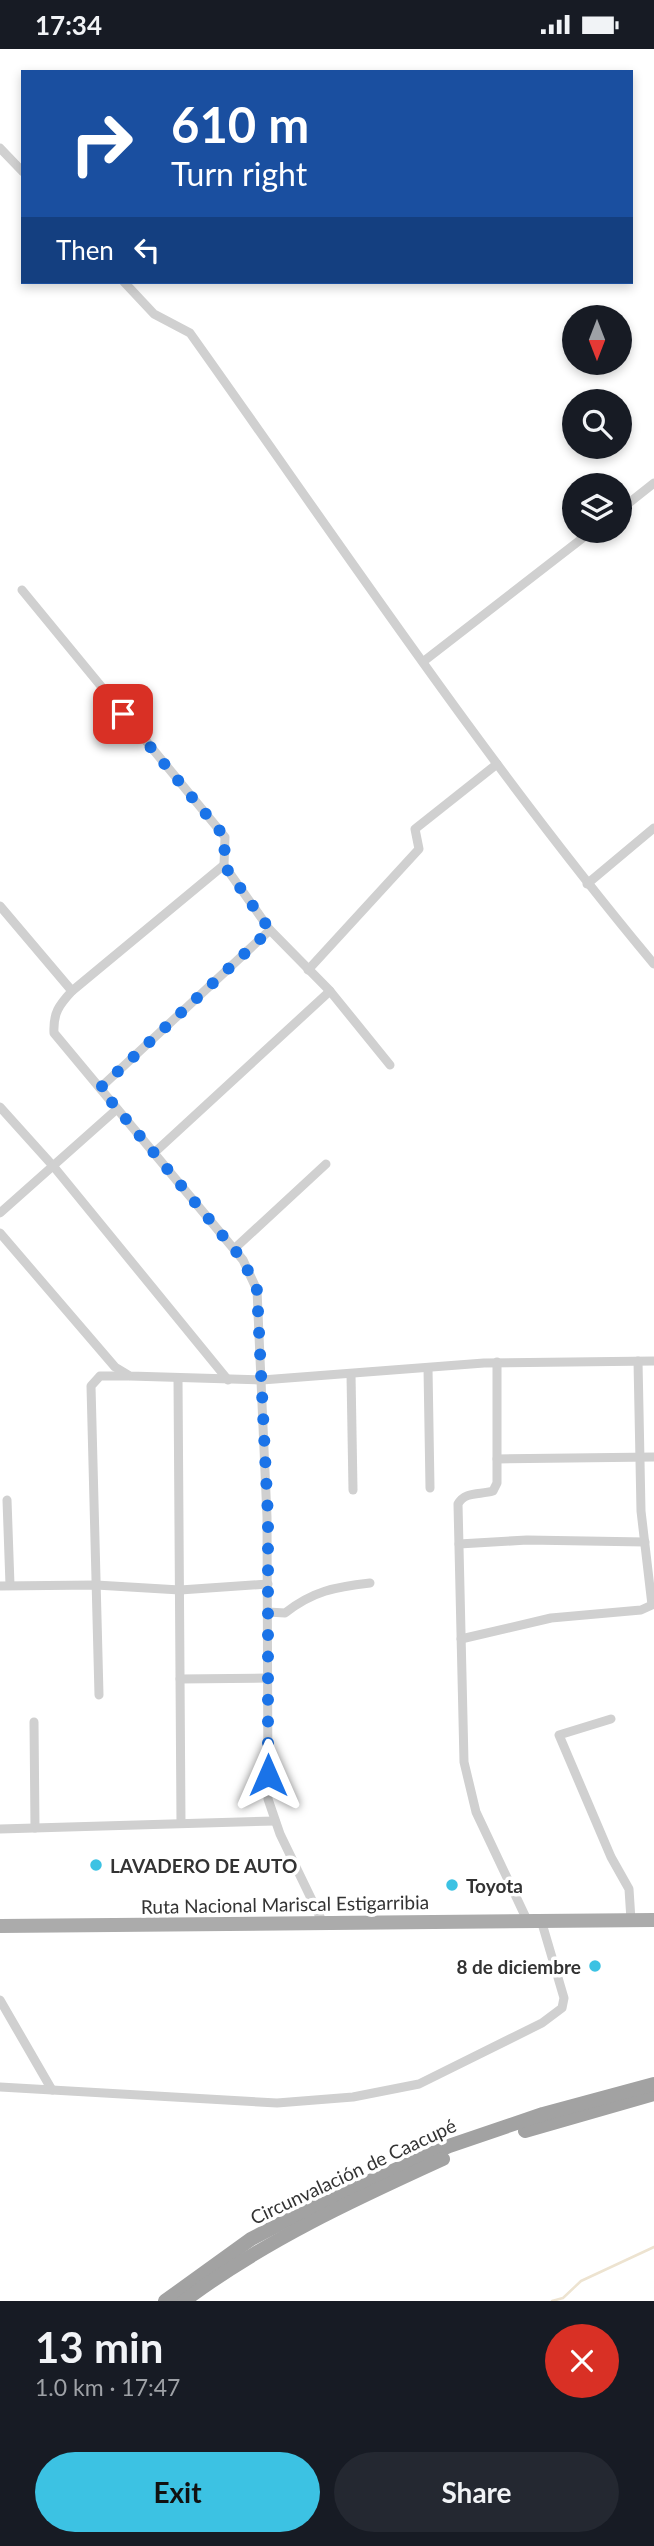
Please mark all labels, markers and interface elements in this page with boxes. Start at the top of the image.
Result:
text: 17:34 [35,9,102,41]
text: 610 m [171,95,309,153]
icon: right [56,98,147,189]
text: Turn right [171,154,307,193]
icon: left [128,231,166,269]
text: Then [56,234,114,266]
north arrow [562,305,632,375]
map controls [562,305,632,543]
button: search [562,389,632,459]
button: layers [562,473,632,543]
pin [93,684,153,744]
icon: arrive [104,695,142,733]
position arrow [231,1738,305,1812]
place label: LAVADERO DE AUTO [110,1854,297,1877]
marker: LAVADERO DE AUTO [88,1857,104,1873]
place label: Toyota [466,1874,523,1897]
marker: Toyota [444,1877,460,1893]
street label: Ruta Nacional Mariscal Estigarribia [141,1890,429,1918]
place label: 8 de diciembre [456,1955,581,1978]
marker: 8 de diciembre [587,1958,603,1974]
street label: Circunvalación de Caacupé [247,2113,459,2229]
text: 13 min [35,2322,163,2372]
button: close [545,2324,619,2398]
text: 1.0 km · 17:47 [35,2373,180,2401]
button: Exit [35,2452,320,2532]
button: Share [334,2452,619,2532]

